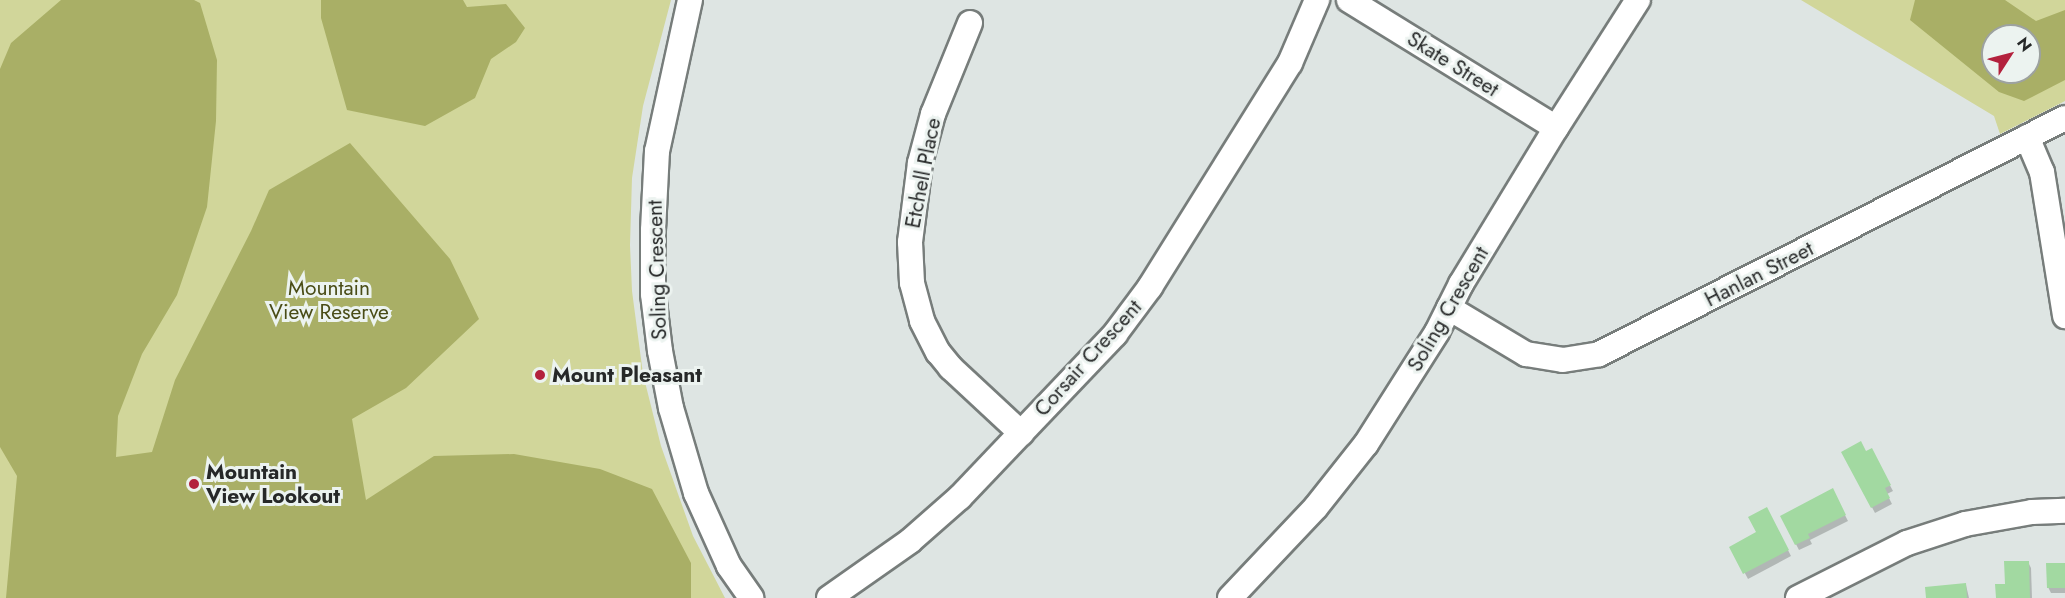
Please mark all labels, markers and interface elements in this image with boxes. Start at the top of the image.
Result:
north arrow [1981,24,2041,84]
street label: Skate Street [1403,26,1503,102]
text: N [2011,32,2037,56]
street label: Etchell Place [900,116,946,230]
street label: Soling Crescent [642,200,672,340]
street label: Hanlan Street [1700,236,1818,312]
street label: Soling Crescent [1402,242,1494,376]
park label: Mountain View Reserve [269,275,389,325]
street label: Corsair Crescent [1029,295,1147,421]
place label: Mount Pleasant [552,362,702,388]
marker: Mount Pleasant [533,368,547,382]
place label: Mountain View Lookout [206,459,340,509]
marker: Mountain View Lookout [187,477,201,491]

